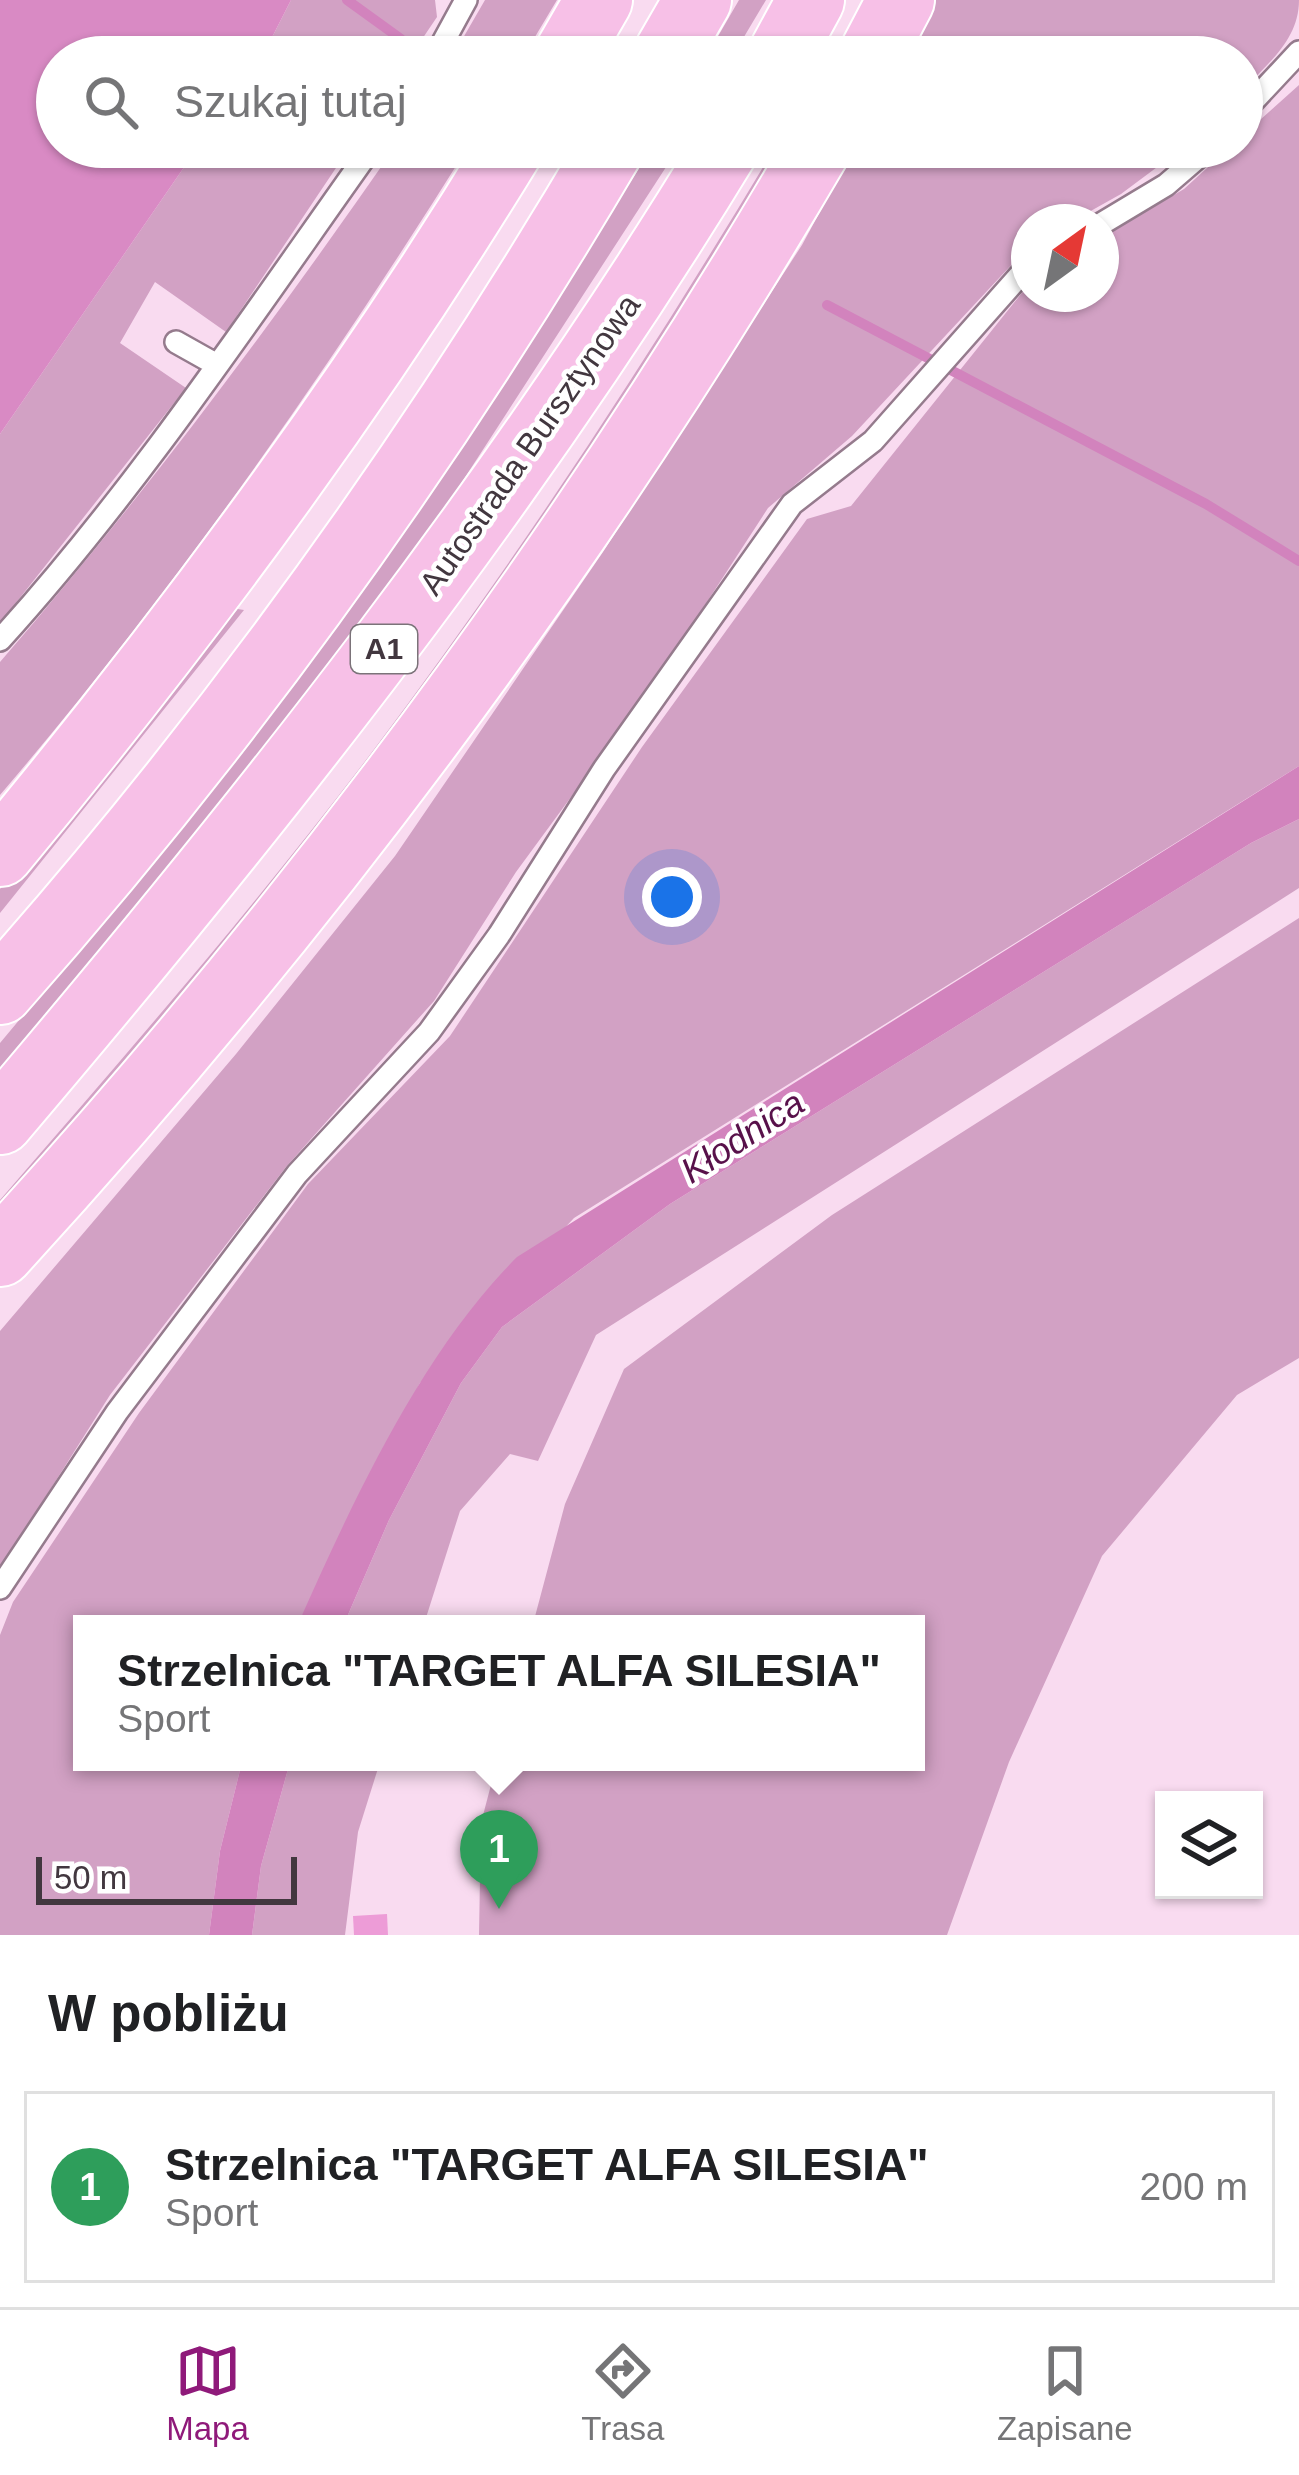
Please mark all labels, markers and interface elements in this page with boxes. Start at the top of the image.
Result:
search box [36,36,1263,168]
icon: search [78,69,144,135]
text: Szukaj tutaj [174,76,407,127]
north arrow [1011,204,1119,312]
street label: Autostrada Bursztynowa [412,287,648,601]
road number: A1 [351,625,417,673]
your location [642,867,702,927]
water label: Kłodnica [673,1082,811,1191]
popup [73,1615,925,1771]
text: Strzelnica "TARGET ALFA SILESIA" [117,1645,881,1696]
text: Sport [117,1697,210,1740]
map controls [1155,1791,1263,1899]
button: layers [1155,1791,1263,1899]
pin: 1 [460,1810,538,1909]
scale bar [36,1851,297,1904]
text: 50 m [54,1859,127,1896]
text: W pobliżu [48,1985,289,2042]
text: Strzelnica "TARGET ALFA SILESIA" [165,2139,929,2190]
text: 1 [79,2165,101,2208]
text: 200 m [1140,2165,1248,2208]
text: Sport [165,2191,258,2234]
tab: Mapa [166,2338,249,2448]
tab: Trasa [581,2338,664,2448]
tab: Zapisane [997,2338,1133,2448]

